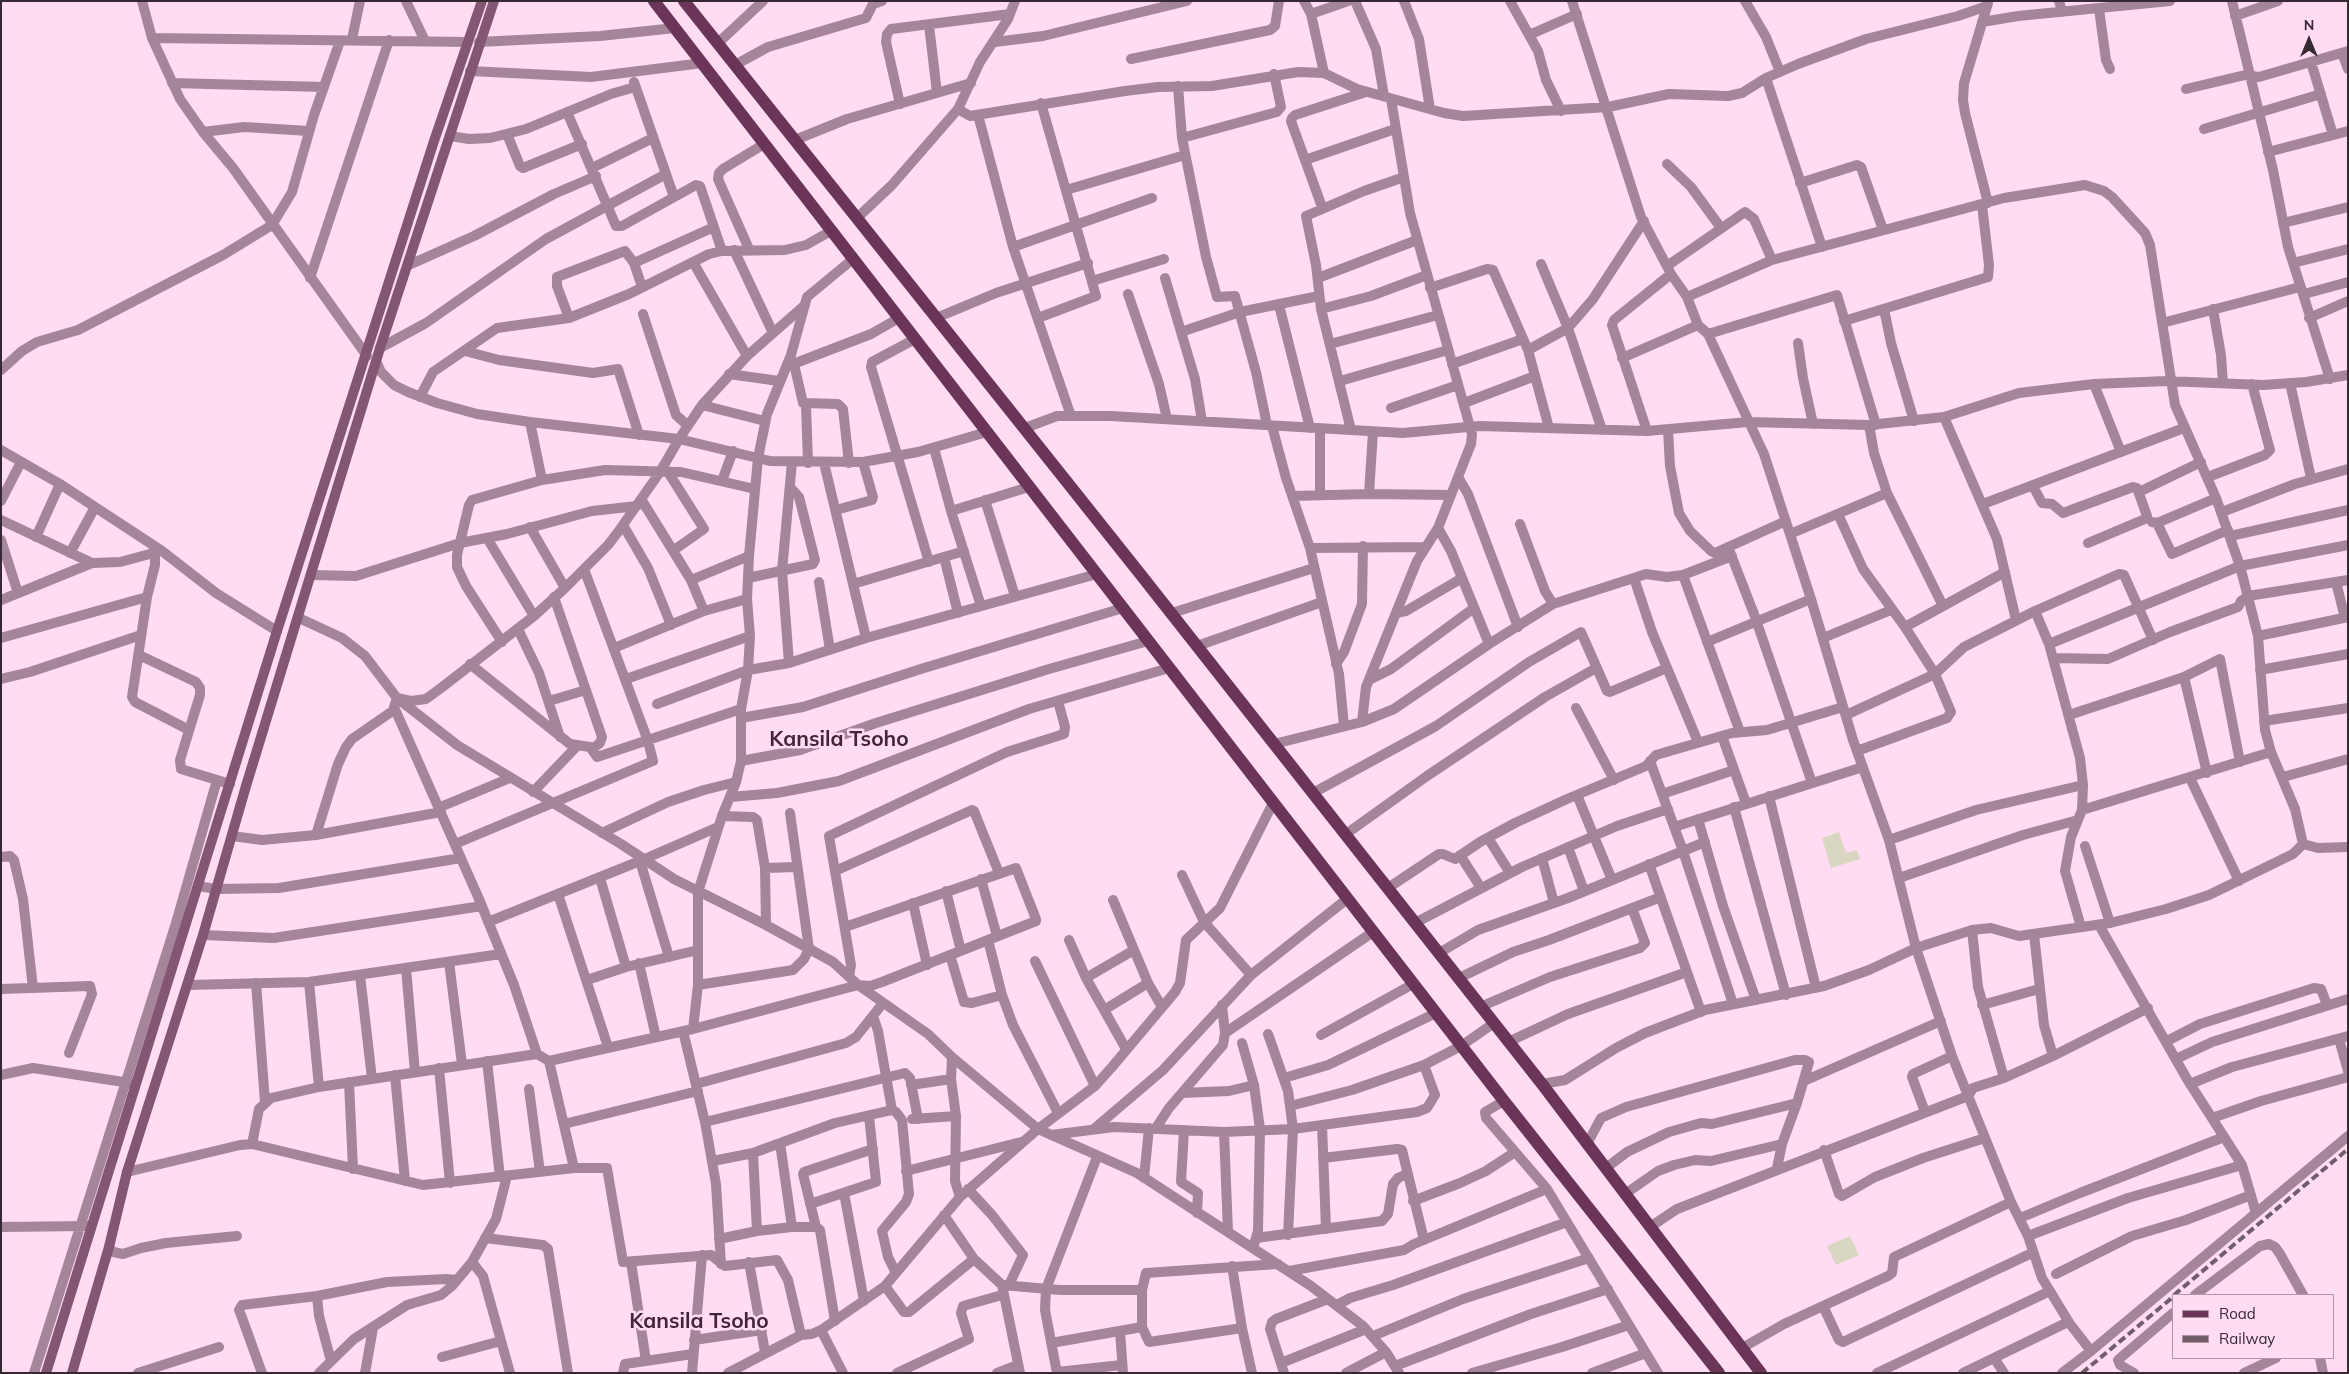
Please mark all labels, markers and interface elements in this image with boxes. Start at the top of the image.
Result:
north arrow [2284,15,2334,65]
text: N [2304,16,2314,34]
district label: Kansila Tsoho [769,727,909,753]
legend [2172,1294,2334,1359]
text: Road [2219,1304,2256,1323]
district label: Kansila Tsoho [629,1309,769,1335]
text: Railway [2219,1329,2275,1348]

